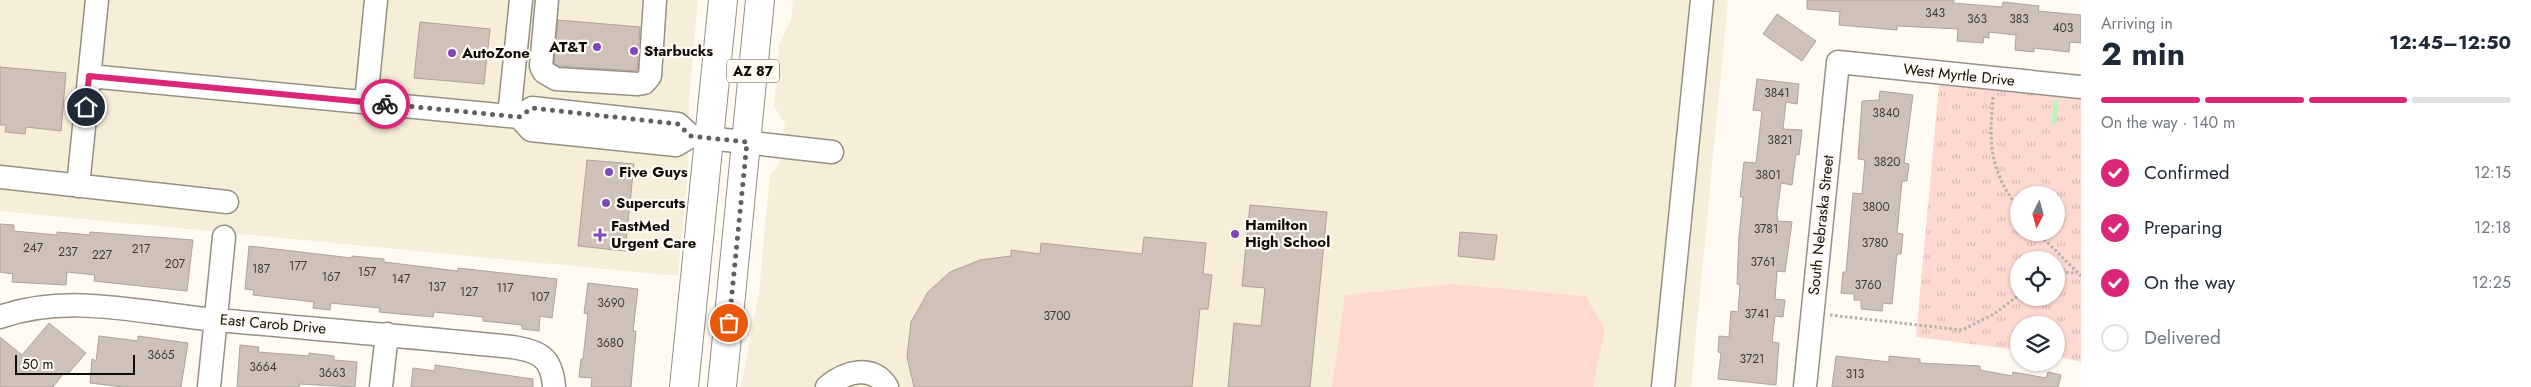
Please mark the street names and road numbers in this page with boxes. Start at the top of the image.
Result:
street label: West Myrtle Drive [1902,58,2016,92]
road number: AZ 87 [727,59,779,82]
street label: South Nebraska Street [1803,154,1839,296]
street label: East Carob Drive [219,308,327,340]

